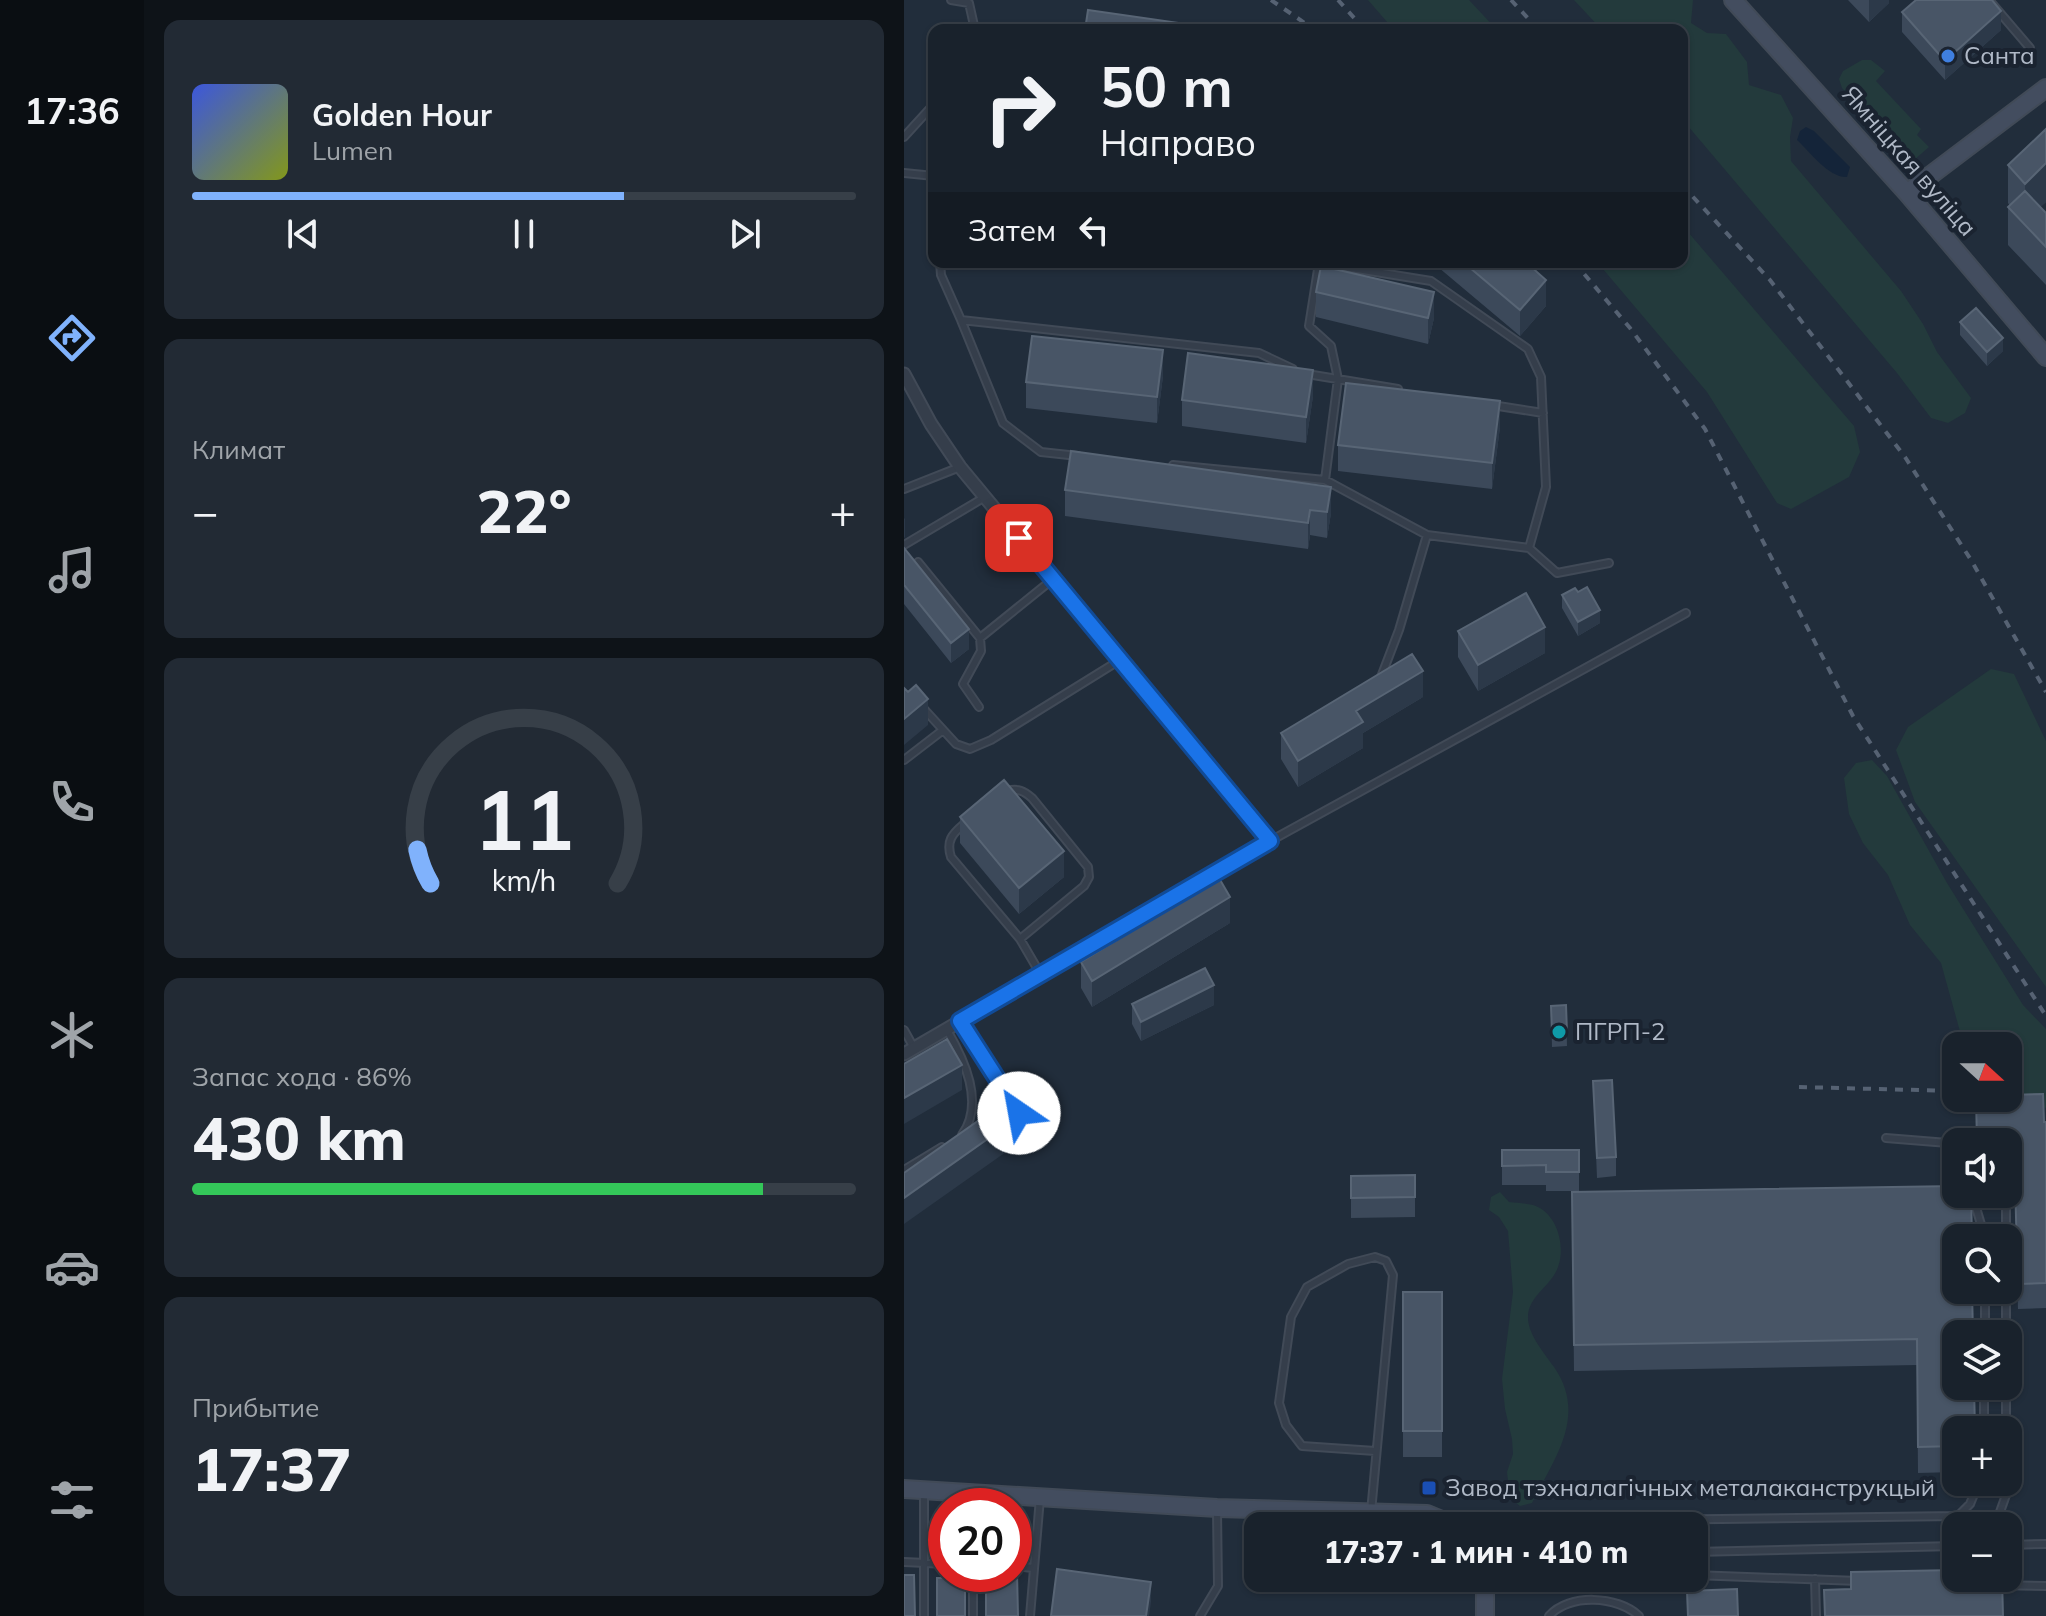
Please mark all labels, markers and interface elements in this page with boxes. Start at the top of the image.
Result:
place label: Санта [1964,40,2035,70]
marker: Санта [1939,47,1957,65]
text: 50 m [1100,51,1233,121]
icon: right [968,56,1072,160]
street label: Ямніцкая вуліца [1836,79,1983,242]
text: 17:36 [24,88,120,133]
text: Golden Hour [312,96,492,134]
text: Направо [1100,120,1256,165]
text: Lumen [312,134,393,167]
icon: left [1072,208,1116,252]
text: Затем [968,211,1056,249]
icon: previous [281,212,325,256]
icon: pause [502,212,546,256]
icon: next [723,212,767,256]
icon: directions [44,310,100,366]
text: Климат [192,433,285,466]
text: 22° [476,473,572,548]
text: − [192,484,218,539]
text: + [830,484,856,539]
pin [985,504,1053,572]
icon: arrive [997,516,1041,560]
icon: music [44,542,100,598]
text: 11 [474,766,574,871]
icon: phone [44,774,100,830]
text: km/h [492,862,556,898]
icon: climate [44,1007,100,1063]
place label: ПГРП-2 [1575,1016,1665,1046]
marker: ПГРП-2 [1550,1023,1568,1041]
north arrow [1942,1032,2022,1112]
map controls [1942,1032,2022,1592]
text: Запас хода · 86% [192,1060,412,1093]
position arrow [977,1071,1061,1155]
text: 430 km [192,1100,406,1175]
button: sound [1942,1128,2022,1208]
button: search [1942,1224,2022,1304]
icon: car [44,1239,100,1295]
button: layers [1942,1320,2022,1400]
text: Прибытие [192,1391,319,1424]
button: + [1942,1416,2022,1496]
text: 17:37 [192,1431,352,1506]
icon: filters [44,1472,100,1528]
place label: Завод тэхналагічных металаканструкцый [1445,1472,1935,1502]
marker: Завод тэхналагічных металаканструкцый [1420,1479,1438,1497]
speed limit sign: 20 [928,1488,1032,1592]
button: − [1942,1512,2022,1592]
text: 17:37 · 1 мин · 410 m [1324,1533,1628,1571]

